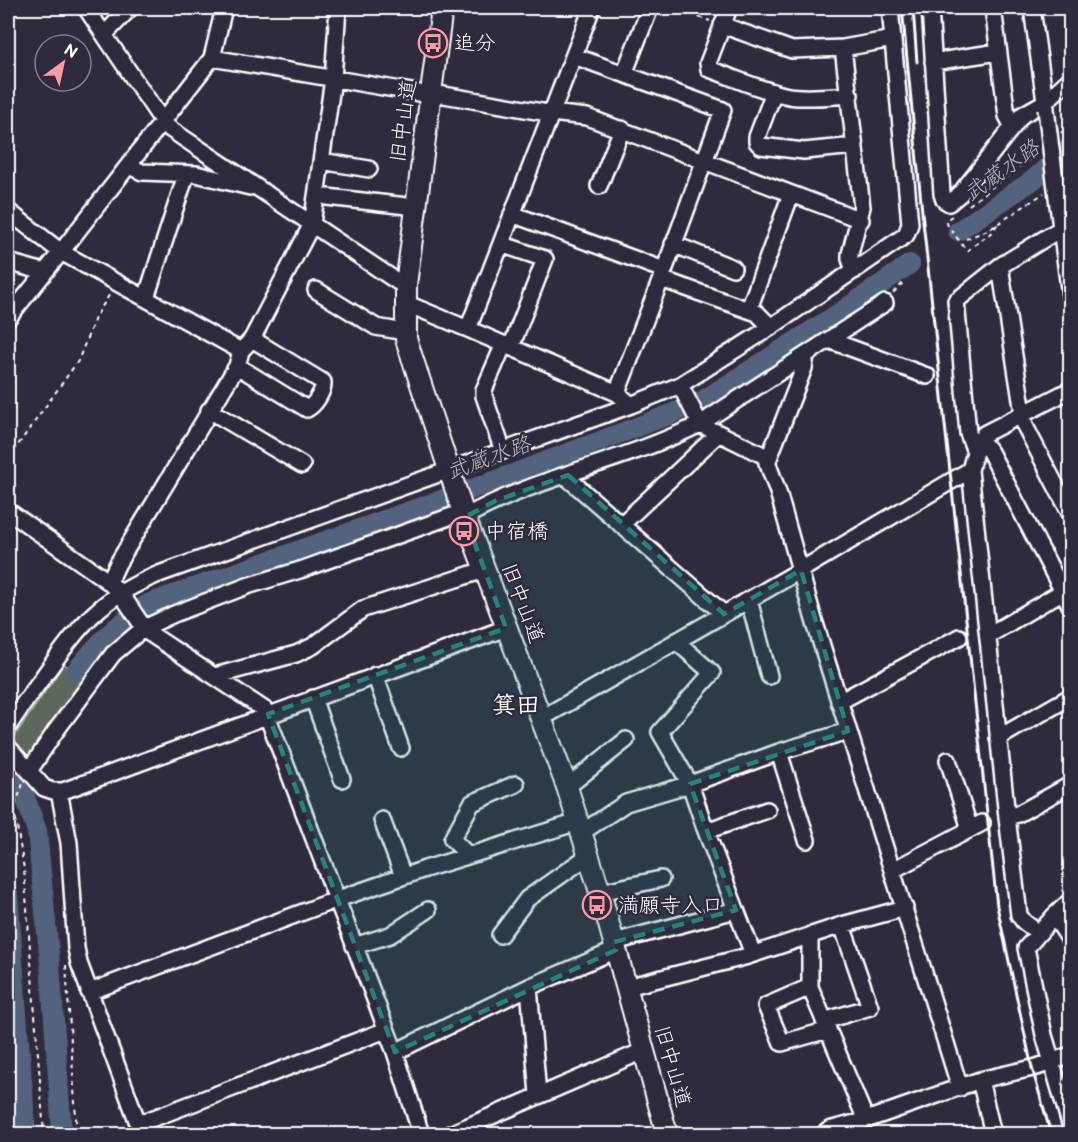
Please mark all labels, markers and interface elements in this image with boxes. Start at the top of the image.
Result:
bus stop icon: 追分 [417,27,449,59]
place label: 追分 [454,31,496,56]
north arrow [33,33,93,93]
text: N [60,40,81,63]
street label: 旧中山道 [385,78,422,164]
water label: 武蔵水路 [958,133,1047,208]
water label: 武蔵水路 [443,430,536,486]
bus stop icon: 中宿橋 [448,515,480,547]
place label: 中宿橋 [485,519,548,544]
street label: 旧中山道 [496,559,549,647]
district label: 箕田 [492,691,540,720]
bus stop icon: 満願寺入口 [581,889,613,921]
place label: 満願寺入口 [618,893,723,918]
street label: 旧中山道 [649,1022,696,1110]

